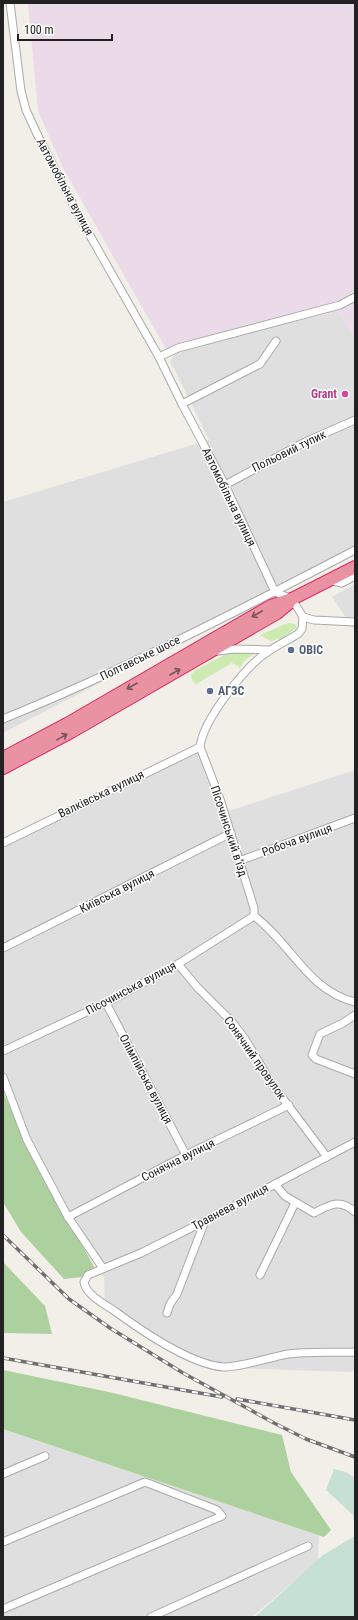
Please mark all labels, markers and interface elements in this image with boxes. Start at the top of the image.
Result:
scale bar [18,16,112,42]
text: 100 m [24,23,54,37]
street label: Автомобільна вулиця [34,136,96,238]
place label: Grant [311,387,337,401]
marker: Grant [340,389,350,399]
street label: Польовий тупик [250,427,328,475]
street label: Автомобільна вулиця [199,446,259,548]
one-way arrow [251,611,263,619]
street label: Полтавське шосе [98,632,183,683]
place label: ОВІС [299,643,323,657]
marker: ОВІС [286,645,296,655]
one-way arrow [169,668,181,676]
one-way arrow [126,683,138,691]
place label: АГЗС [218,684,245,698]
marker: АГЗС [205,686,215,696]
one-way arrow [56,733,68,740]
street label: Валківська вулиця [56,767,146,821]
street label: Пісочинський в’їзд [208,784,250,879]
street label: Робоча вулиця [260,821,334,859]
street label: Київська вулиця [77,866,157,916]
street label: Пісочинська вулиця [83,958,179,1018]
street label: Сонячний провулок [221,1014,289,1102]
street label: Олімпійська вулиця [116,1032,176,1126]
street label: Сонячна вулиця [139,1136,217,1184]
street label: Травнева вулиця [189,1181,271,1233]

